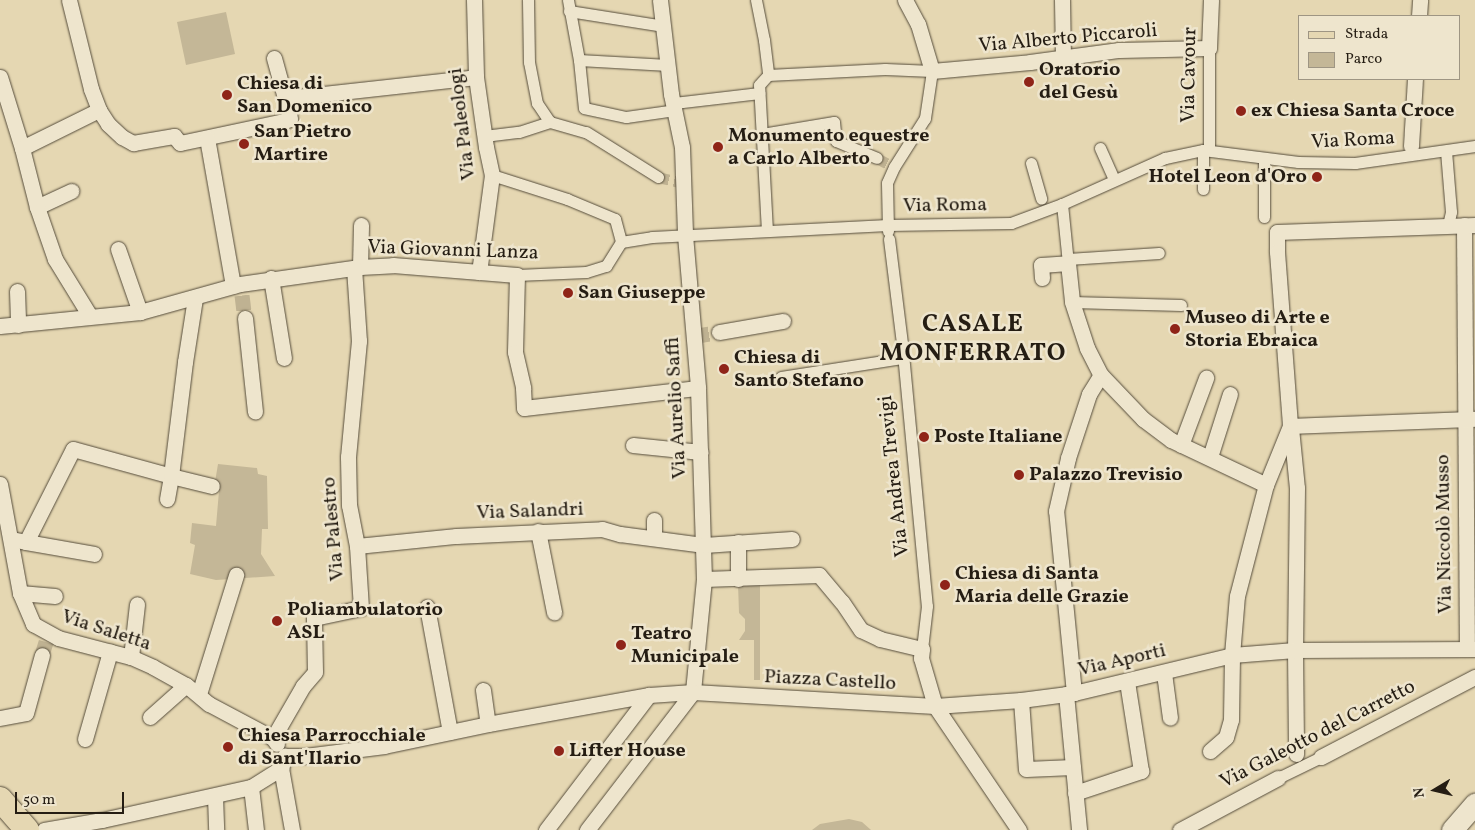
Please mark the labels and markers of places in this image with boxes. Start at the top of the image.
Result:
place label: Oratorio del Gesù [1039,58,1121,105]
place label: Chiesa di San Domenico [237,72,372,119]
marker: Oratorio del Gesù [1023,76,1035,88]
marker: Chiesa di San Domenico [221,89,233,101]
place label: ex Chiesa Santa Croce [1251,99,1454,123]
marker: ex Chiesa Santa Croce [1235,105,1247,117]
place label: San Pietro Martire [254,120,351,167]
place label: Monumento equestre a Carlo Alberto [728,124,929,171]
marker: San Pietro Martire [238,138,250,150]
marker: Monumento equestre a Carlo Alberto [712,141,724,153]
place label: Hotel Leon d'Oro [1149,165,1307,189]
marker: Hotel Leon d'Oro [1311,171,1323,183]
place label: San Giuseppe [578,281,706,305]
marker: San Giuseppe [562,287,574,299]
place label: Museo di Arte e Storia Ebraica [1185,306,1330,353]
marker: Museo di Arte e Storia Ebraica [1169,323,1181,335]
place label: Chiesa di Santo Stefano [734,346,864,393]
marker: Chiesa di Santo Stefano [718,363,730,375]
place label: Poste Italiane [934,425,1062,449]
marker: Poste Italiane [918,431,930,443]
place label: Palazzo Trevisio [1029,463,1183,487]
marker: Palazzo Trevisio [1013,469,1025,481]
place label: Chiesa di Santa Maria delle Grazie [955,562,1129,609]
marker: Chiesa di Santa Maria delle Grazie [939,579,951,591]
place label: Poliambulatorio ASL [287,598,443,645]
marker: Poliambulatorio ASL [271,615,283,627]
place label: Teatro Municipale [631,622,739,669]
marker: Teatro Municipale [615,639,627,651]
place label: Chiesa Parrocchiale di Sant'Ilario [238,724,426,771]
place label: Lifter House [569,739,686,763]
marker: Chiesa Parrocchiale di Sant'Ilario [222,741,234,753]
marker: Lifter House [553,745,565,757]

